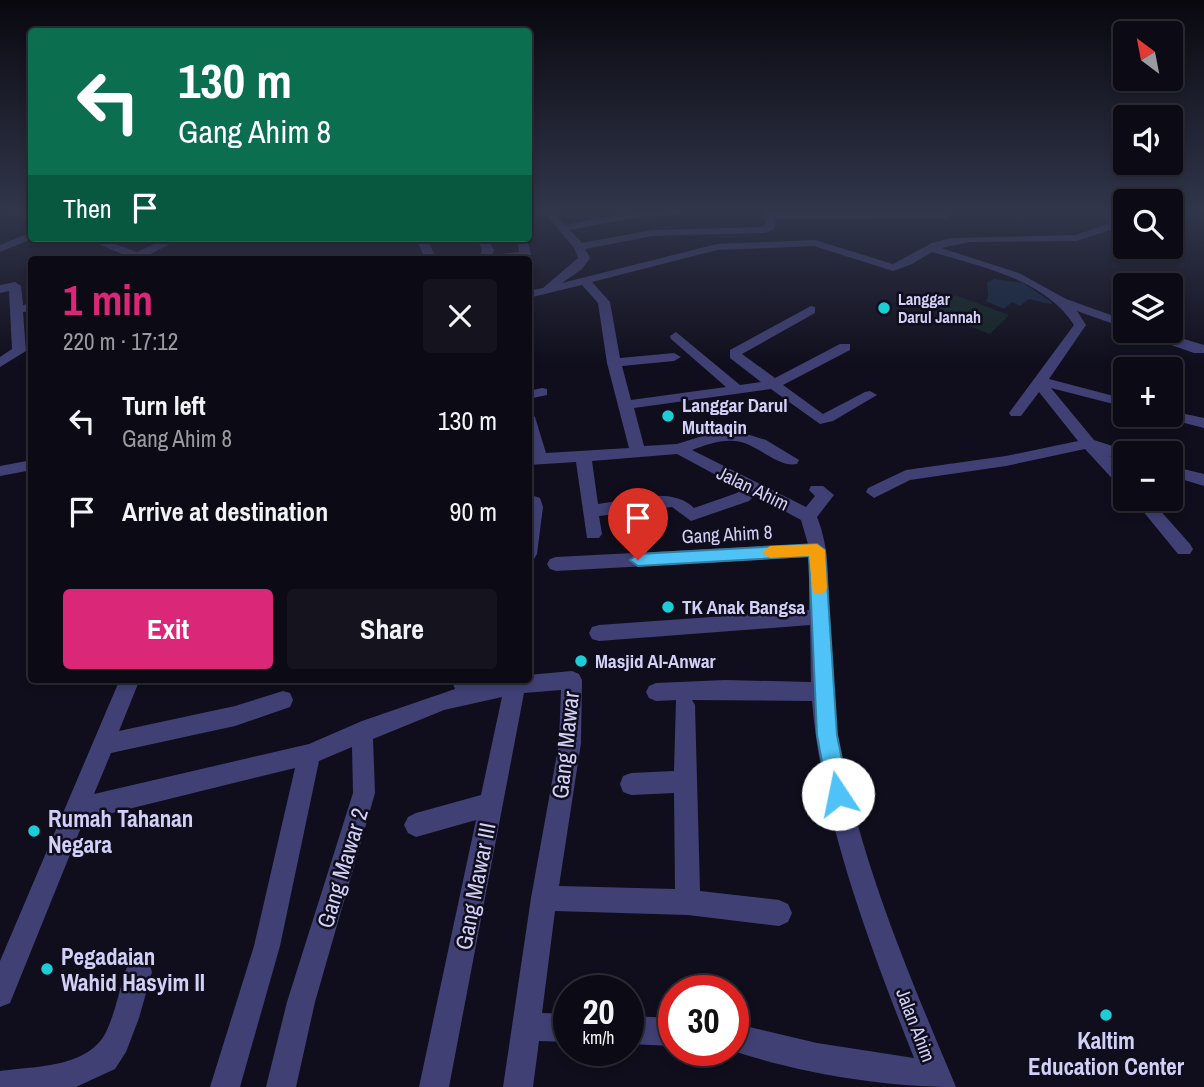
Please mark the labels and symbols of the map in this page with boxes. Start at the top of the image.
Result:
north arrow [1113,21,1183,91]
place label: Langgar Darul Jannah [898,288,981,328]
marker: Langgar Darul Jannah [876,300,892,316]
place label: Langgar Darul Muttaqin [682,392,788,440]
marker: Langgar Darul Muttaqin [660,408,676,424]
street label: Jalan Ahim [713,459,793,517]
pin [608,488,668,560]
street label: Gang Ahim 8 [681,519,773,549]
place label: TK Anak Bangsa [682,594,806,620]
marker: TK Anak Bangsa [660,599,676,615]
place label: Masjid Al-Anwar [595,648,716,674]
marker: Masjid Al-Anwar [573,653,589,669]
street label: Gang Mawar [544,689,586,800]
position arrow [801,757,875,831]
place label: Rumah Tahanan Negara [48,803,193,860]
street label: Gang Mawar 2 [309,804,375,932]
street label: Gang Mawar III [447,820,503,952]
marker: Rumah Tahanan Negara [26,823,42,839]
place label: Pegadaian Wahid Hasyim II [61,941,205,998]
marker: Pegadaian Wahid Hasyim II [39,961,55,977]
speed limit sign: 30 [658,975,749,1066]
street label: Jalan Ahim [890,984,942,1066]
marker: Kaltim Education Center [1098,1007,1114,1023]
place label: Kaltim Education Center [1028,1025,1185,1082]

